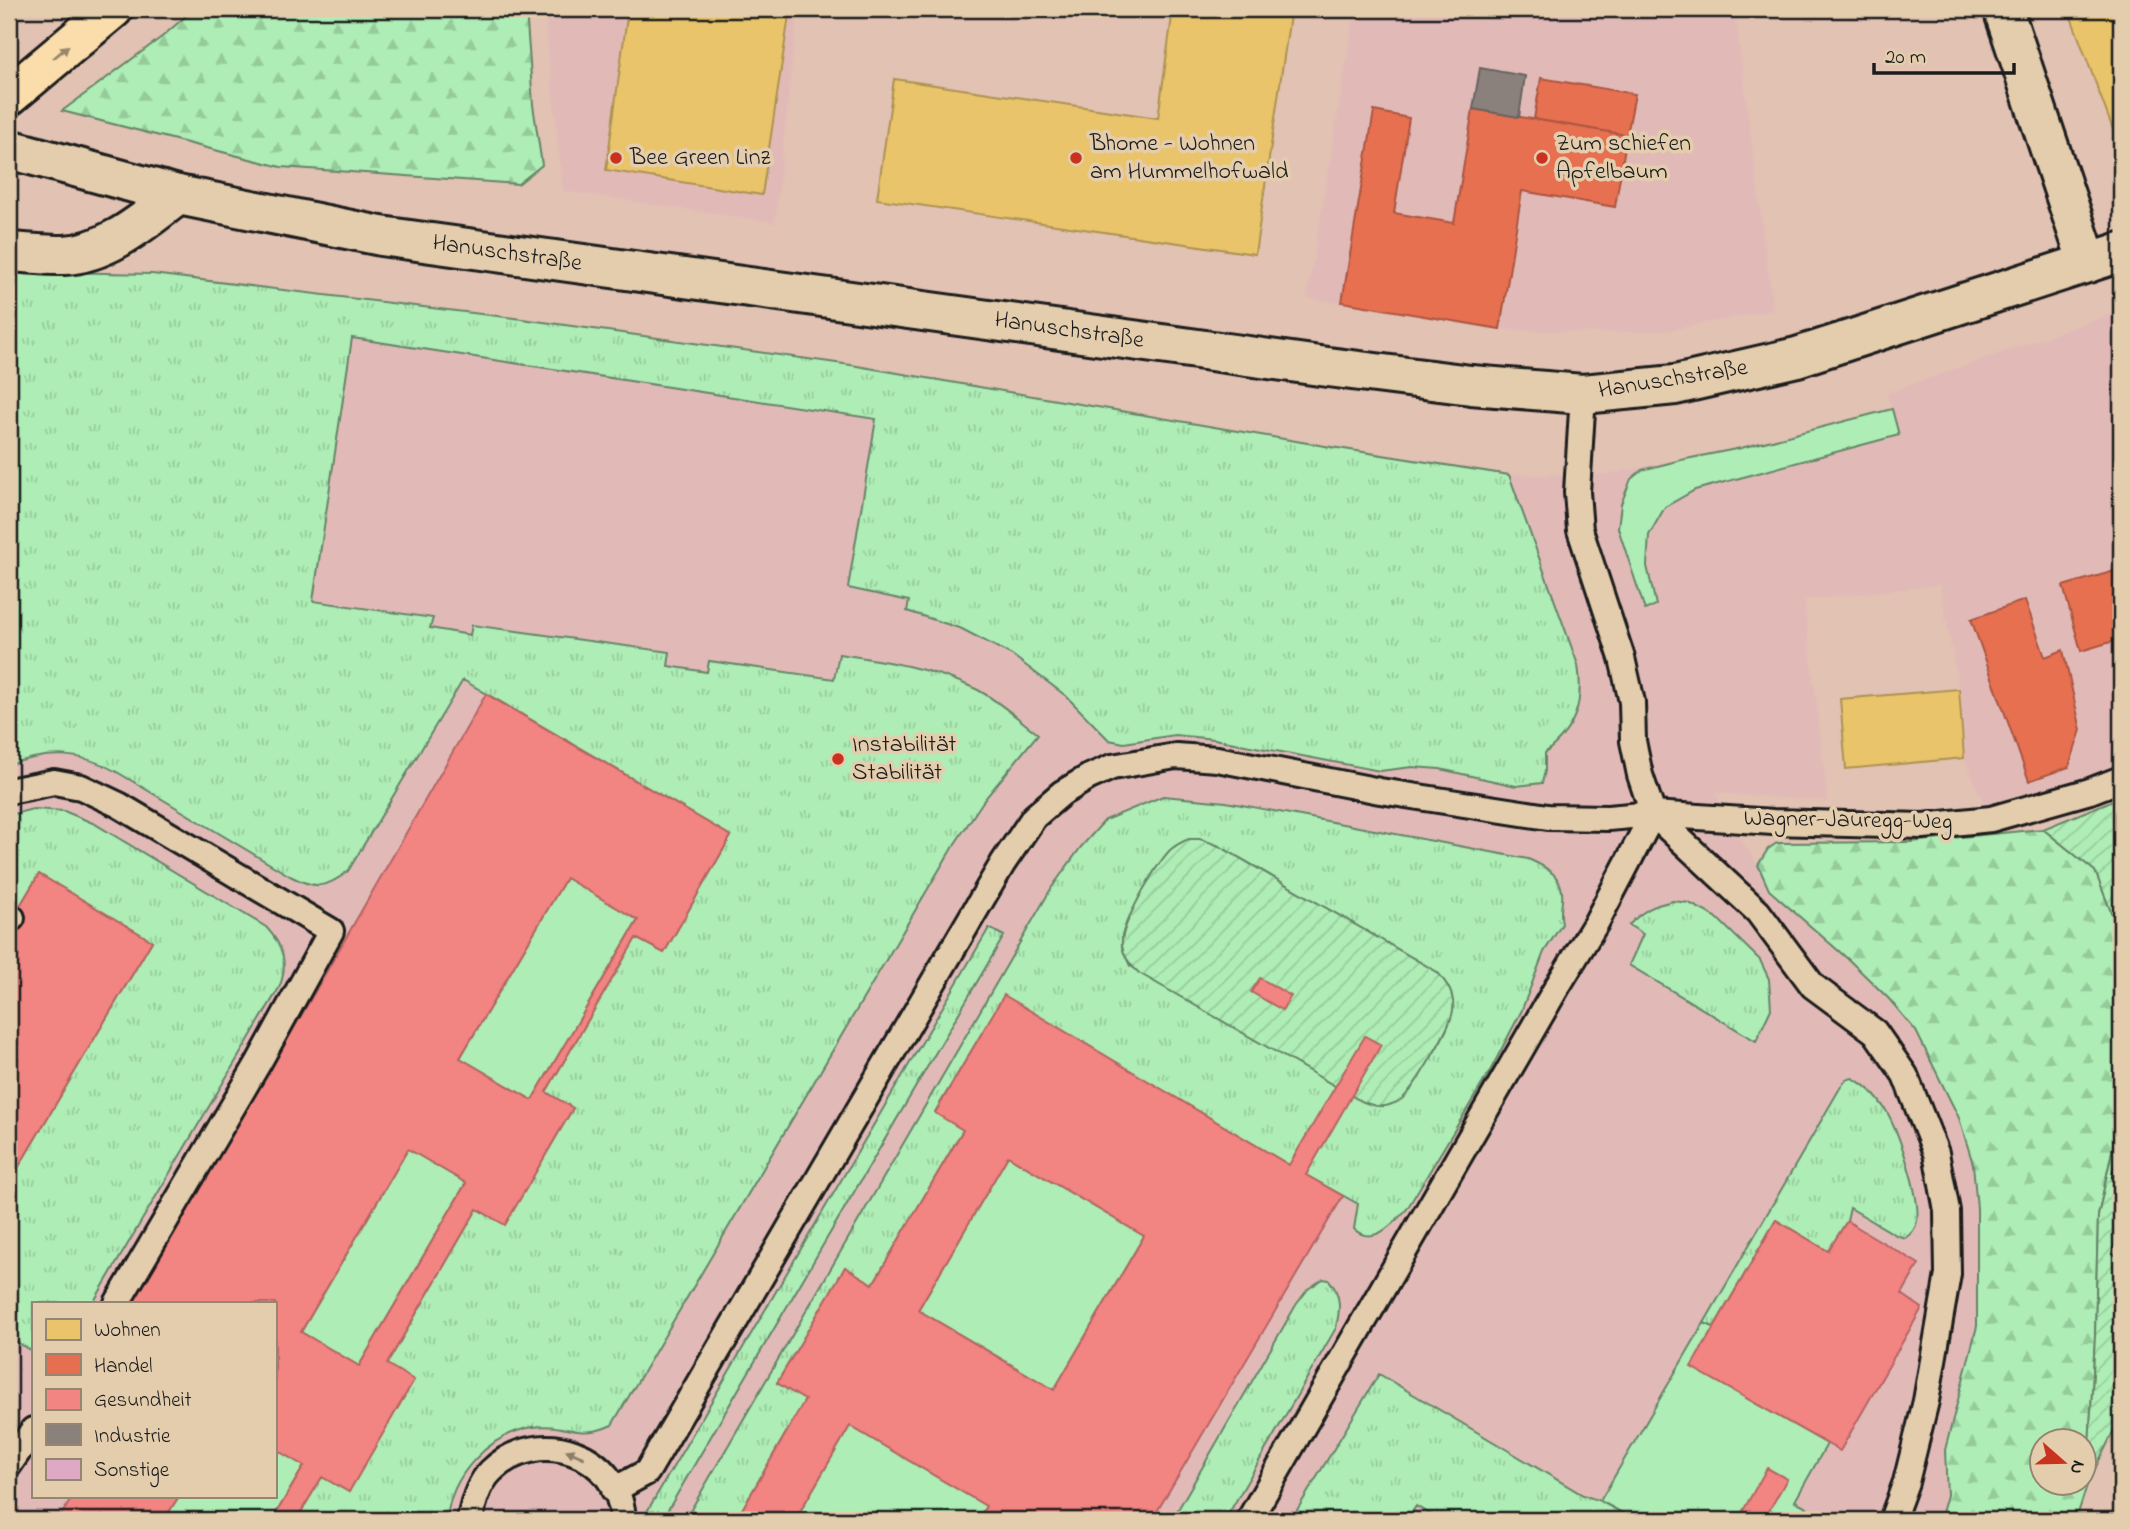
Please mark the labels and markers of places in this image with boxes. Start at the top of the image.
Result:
place label: Bhome - Wohnen am Hummelhofwald [1089,127,1289,190]
place label: Zum schiefen Apfelbaum [1556,127,1691,190]
place label: Bee Green Linz [629,141,772,176]
marker: Bee Green Linz [608,150,624,166]
marker: Bhome - Wohnen am Hummelhofwald [1068,150,1084,166]
marker: Zum schiefen Apfelbaum [1534,150,1550,166]
place label: Instabilität Stabilität [852,728,956,791]
marker: Instabilität Stabilität [830,751,846,767]

